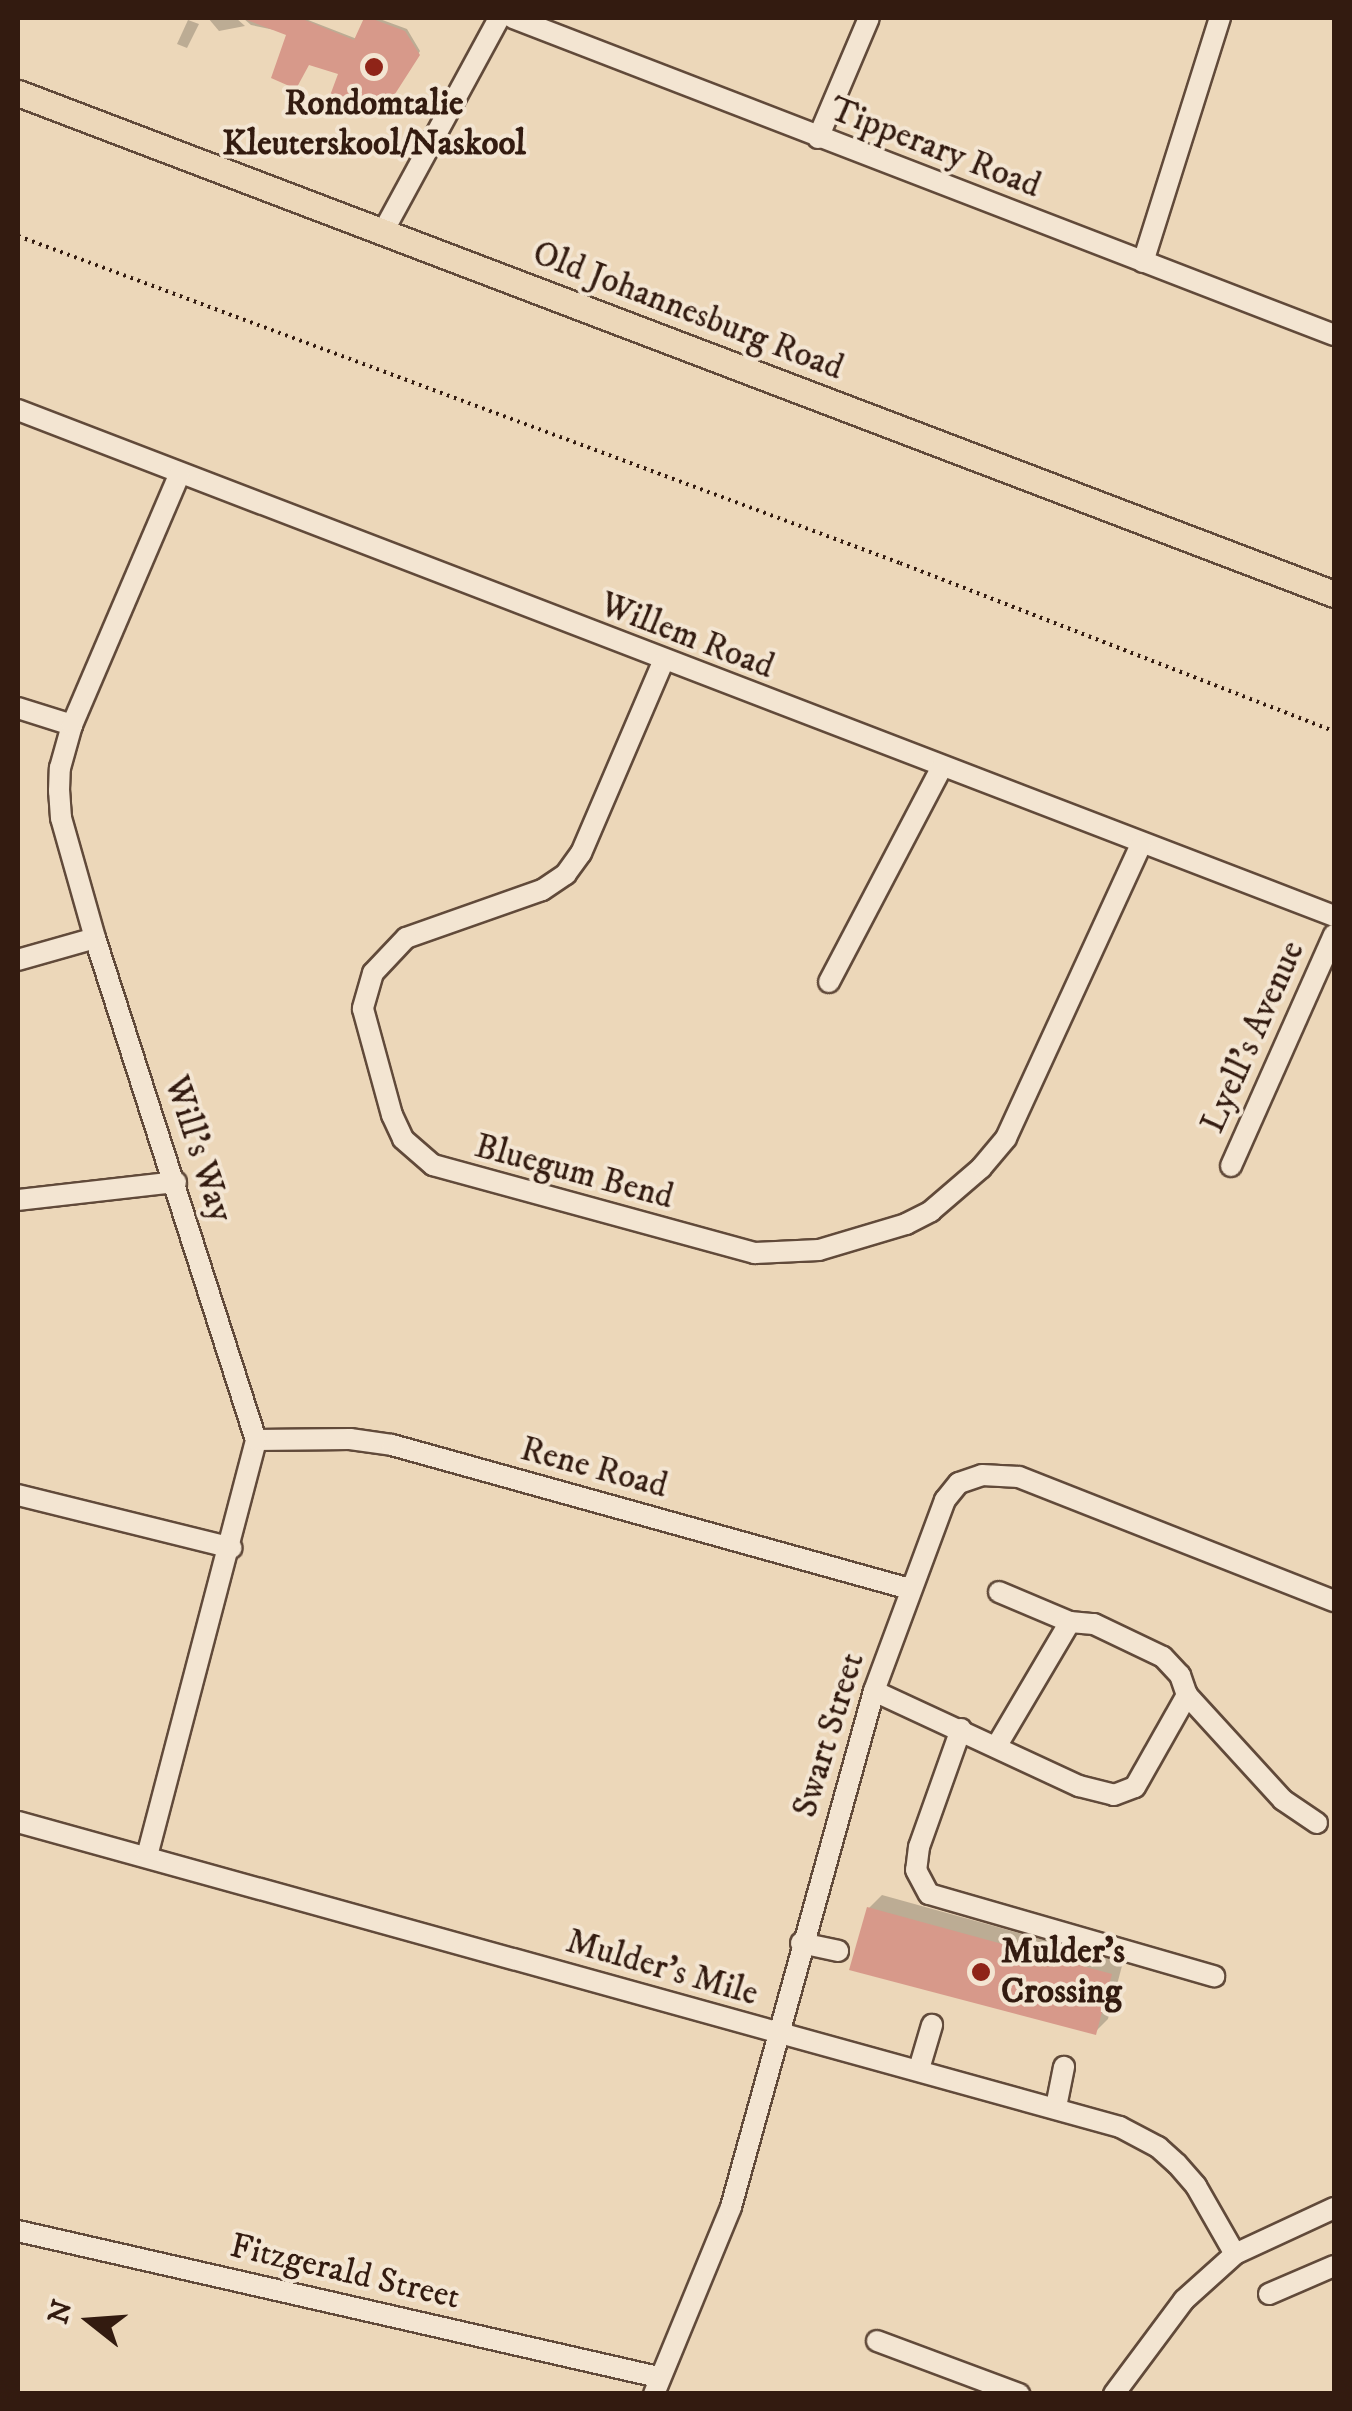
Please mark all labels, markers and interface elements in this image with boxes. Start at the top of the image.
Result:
marker: Rondomtalie Kleuterskool/Naskool [363,56,385,78]
place label: Rondomtalie Kleuterskool/Naskool [222,83,526,165]
street label: Tipperary Road [824,89,1046,207]
street label: Old Johannesburg Road [527,232,849,390]
street label: Willem Road [594,584,780,688]
street label: Lyell's Avenue [1192,935,1314,1139]
street label: Will's Way [155,1071,241,1227]
street label: Bluegum Bend [470,1125,678,1219]
street label: Rene Road [516,1428,672,1508]
street label: Swart Street [784,1648,874,1822]
street label: Mulder's Mile [561,1921,763,2015]
place label: Mulder's Crossing [1001,1931,1125,2013]
marker: Mulder's Crossing [970,1961,992,1983]
street label: Fitzgerald Street [226,2225,464,2319]
north arrow [40,2271,140,2371]
text: N [41,2296,81,2328]

